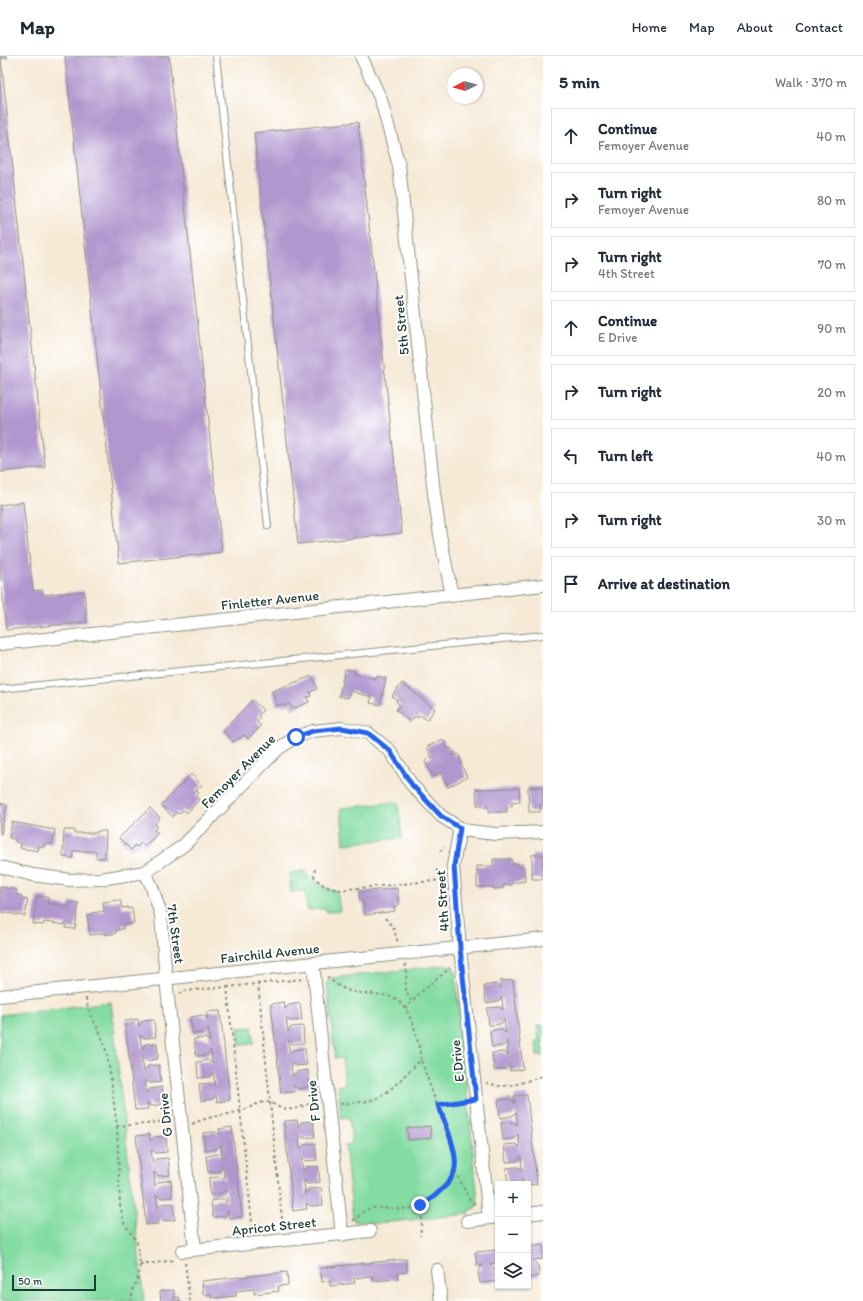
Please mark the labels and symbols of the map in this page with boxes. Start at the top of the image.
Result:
north arrow [447,68,483,104]
street label: 5th Street [390,294,413,356]
street label: Finletter Avenue [220,587,320,614]
route start [287,728,305,746]
street label: Femoyer Avenue [198,730,279,812]
street label: 4th Street [432,870,453,932]
street label: 7th Street [163,903,188,965]
street label: Fairchild Avenue [220,940,321,967]
street label: E Drive [447,1039,468,1083]
street label: F Drive [303,1079,324,1122]
street label: G Drive [155,1092,176,1138]
route end [411,1196,429,1214]
street label: Apricot Street [231,1214,317,1239]
scale bar [12,1273,96,1292]

